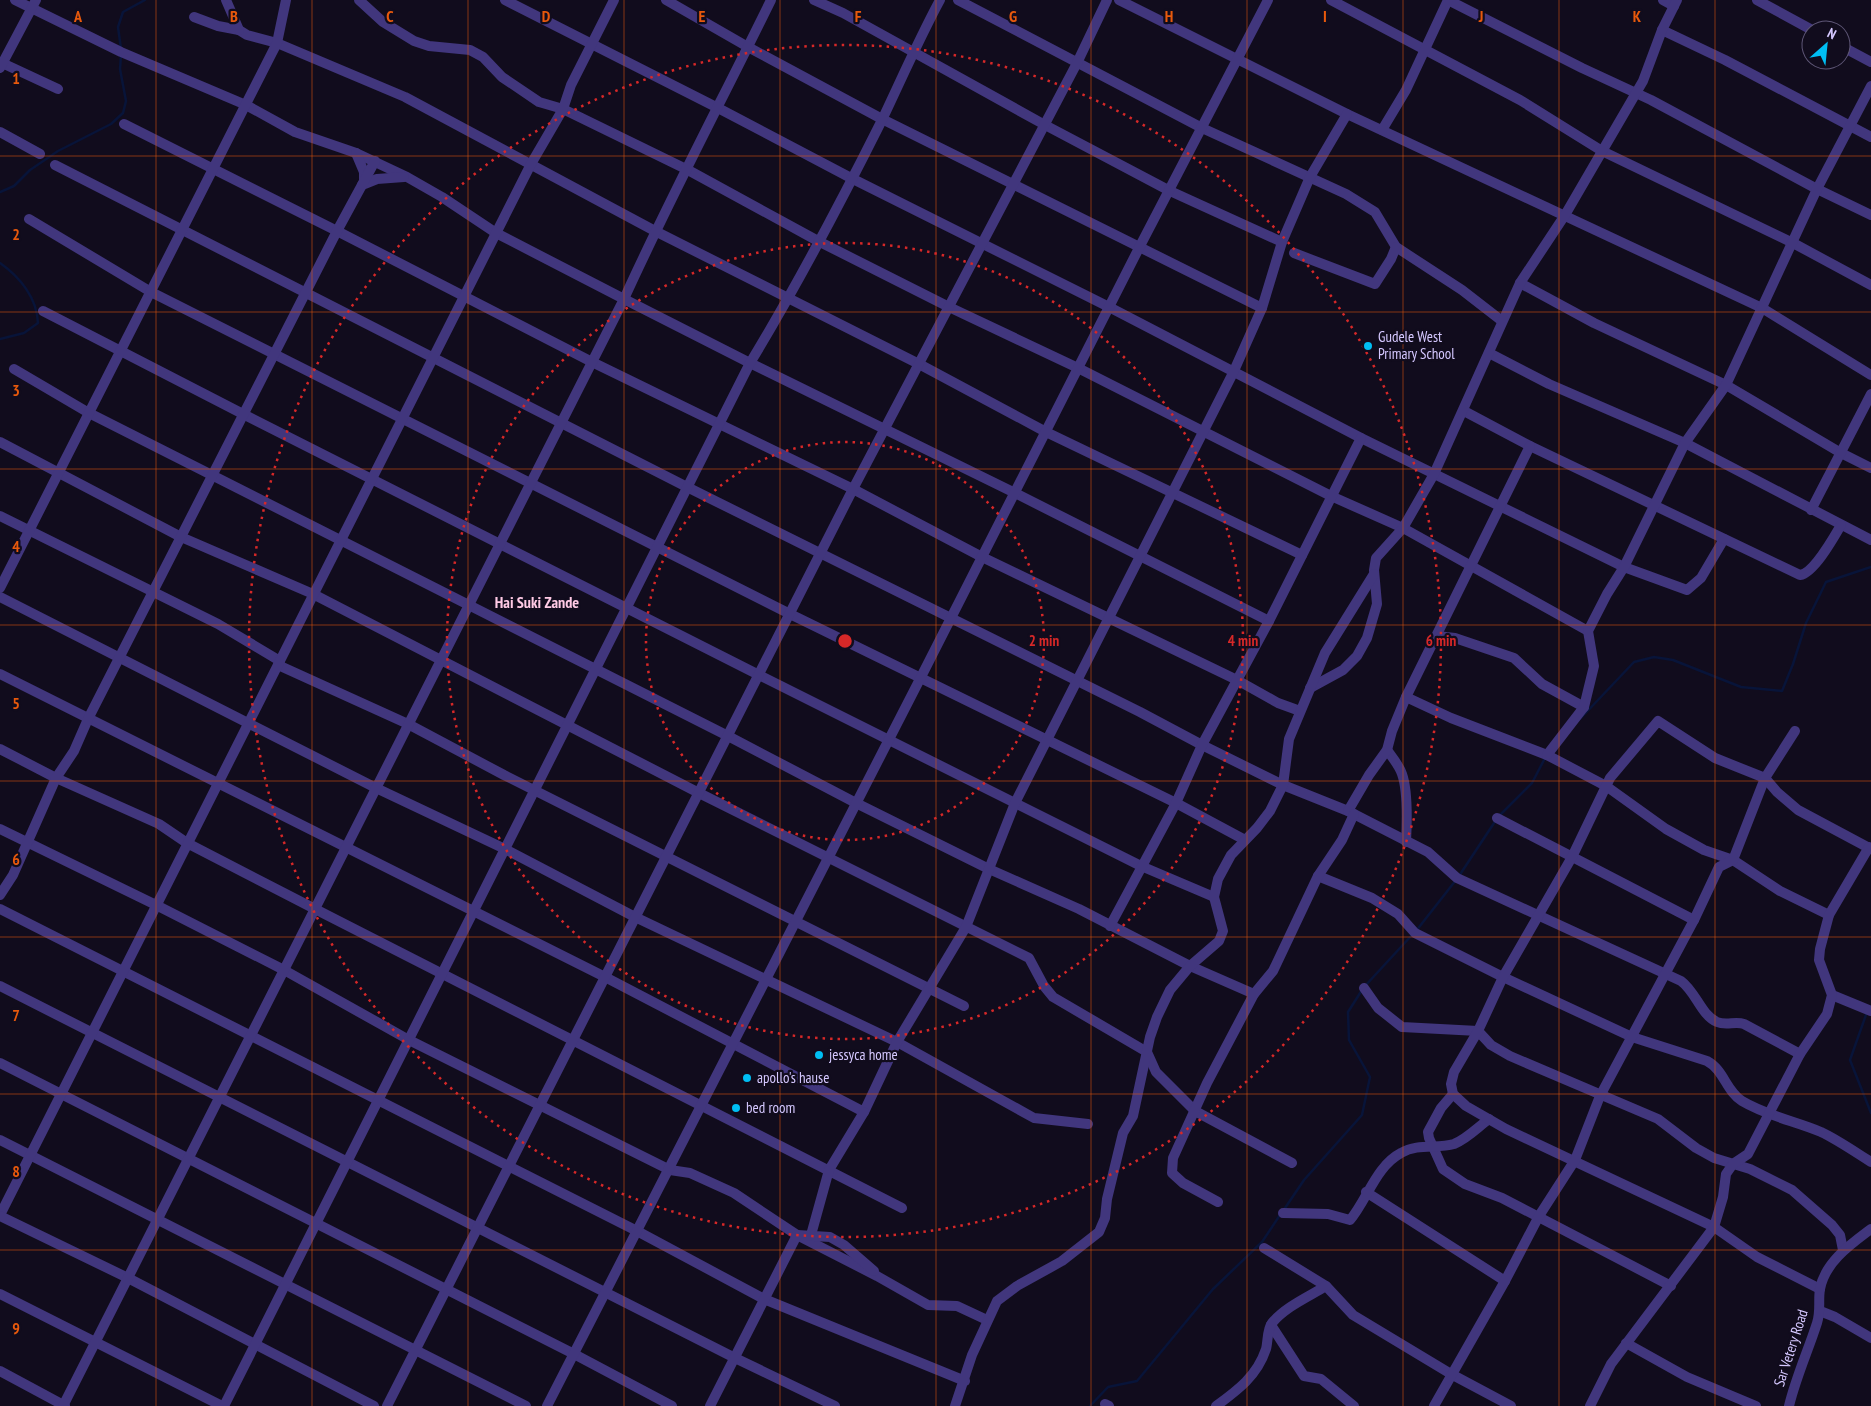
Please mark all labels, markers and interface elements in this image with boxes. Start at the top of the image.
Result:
text: A [73,6,83,26]
text: B [230,6,238,26]
text: C [386,6,394,26]
text: D [542,6,551,26]
text: E [699,6,706,26]
text: F [855,6,862,26]
text: G [1009,6,1017,26]
text: H [1165,6,1173,26]
text: I [1323,6,1327,26]
text: J [1478,6,1483,26]
text: K [1633,6,1642,26]
north arrow [1801,20,1851,70]
text: N [1824,24,1839,43]
text: 1 [12,68,20,88]
text: 2 [12,224,20,244]
place label: Gudele West Primary School [1378,327,1455,363]
marker: Gudele West Primary School [1362,340,1374,352]
text: 3 [12,380,20,400]
text: 4 [12,536,20,556]
district label: Hai Suki Zande [495,592,579,612]
text: 2 min [1029,631,1059,650]
text: 4 min [1228,631,1258,650]
text: 6 min [1426,631,1456,650]
centre of rings [836,632,854,650]
text: 5 [12,693,20,713]
text: 6 [12,849,20,869]
text: 7 [12,1005,20,1025]
place label: jessyca home [829,1045,898,1064]
marker: jessyca home [813,1049,825,1061]
place label: apollo's hause [757,1068,829,1087]
marker: apollo's hause [741,1072,753,1084]
place label: bed room [746,1098,795,1117]
marker: bed room [730,1102,742,1114]
text: 8 [12,1161,20,1181]
street label: Sar Vetery Road [1769,1307,1812,1389]
text: 9 [12,1318,20,1338]

